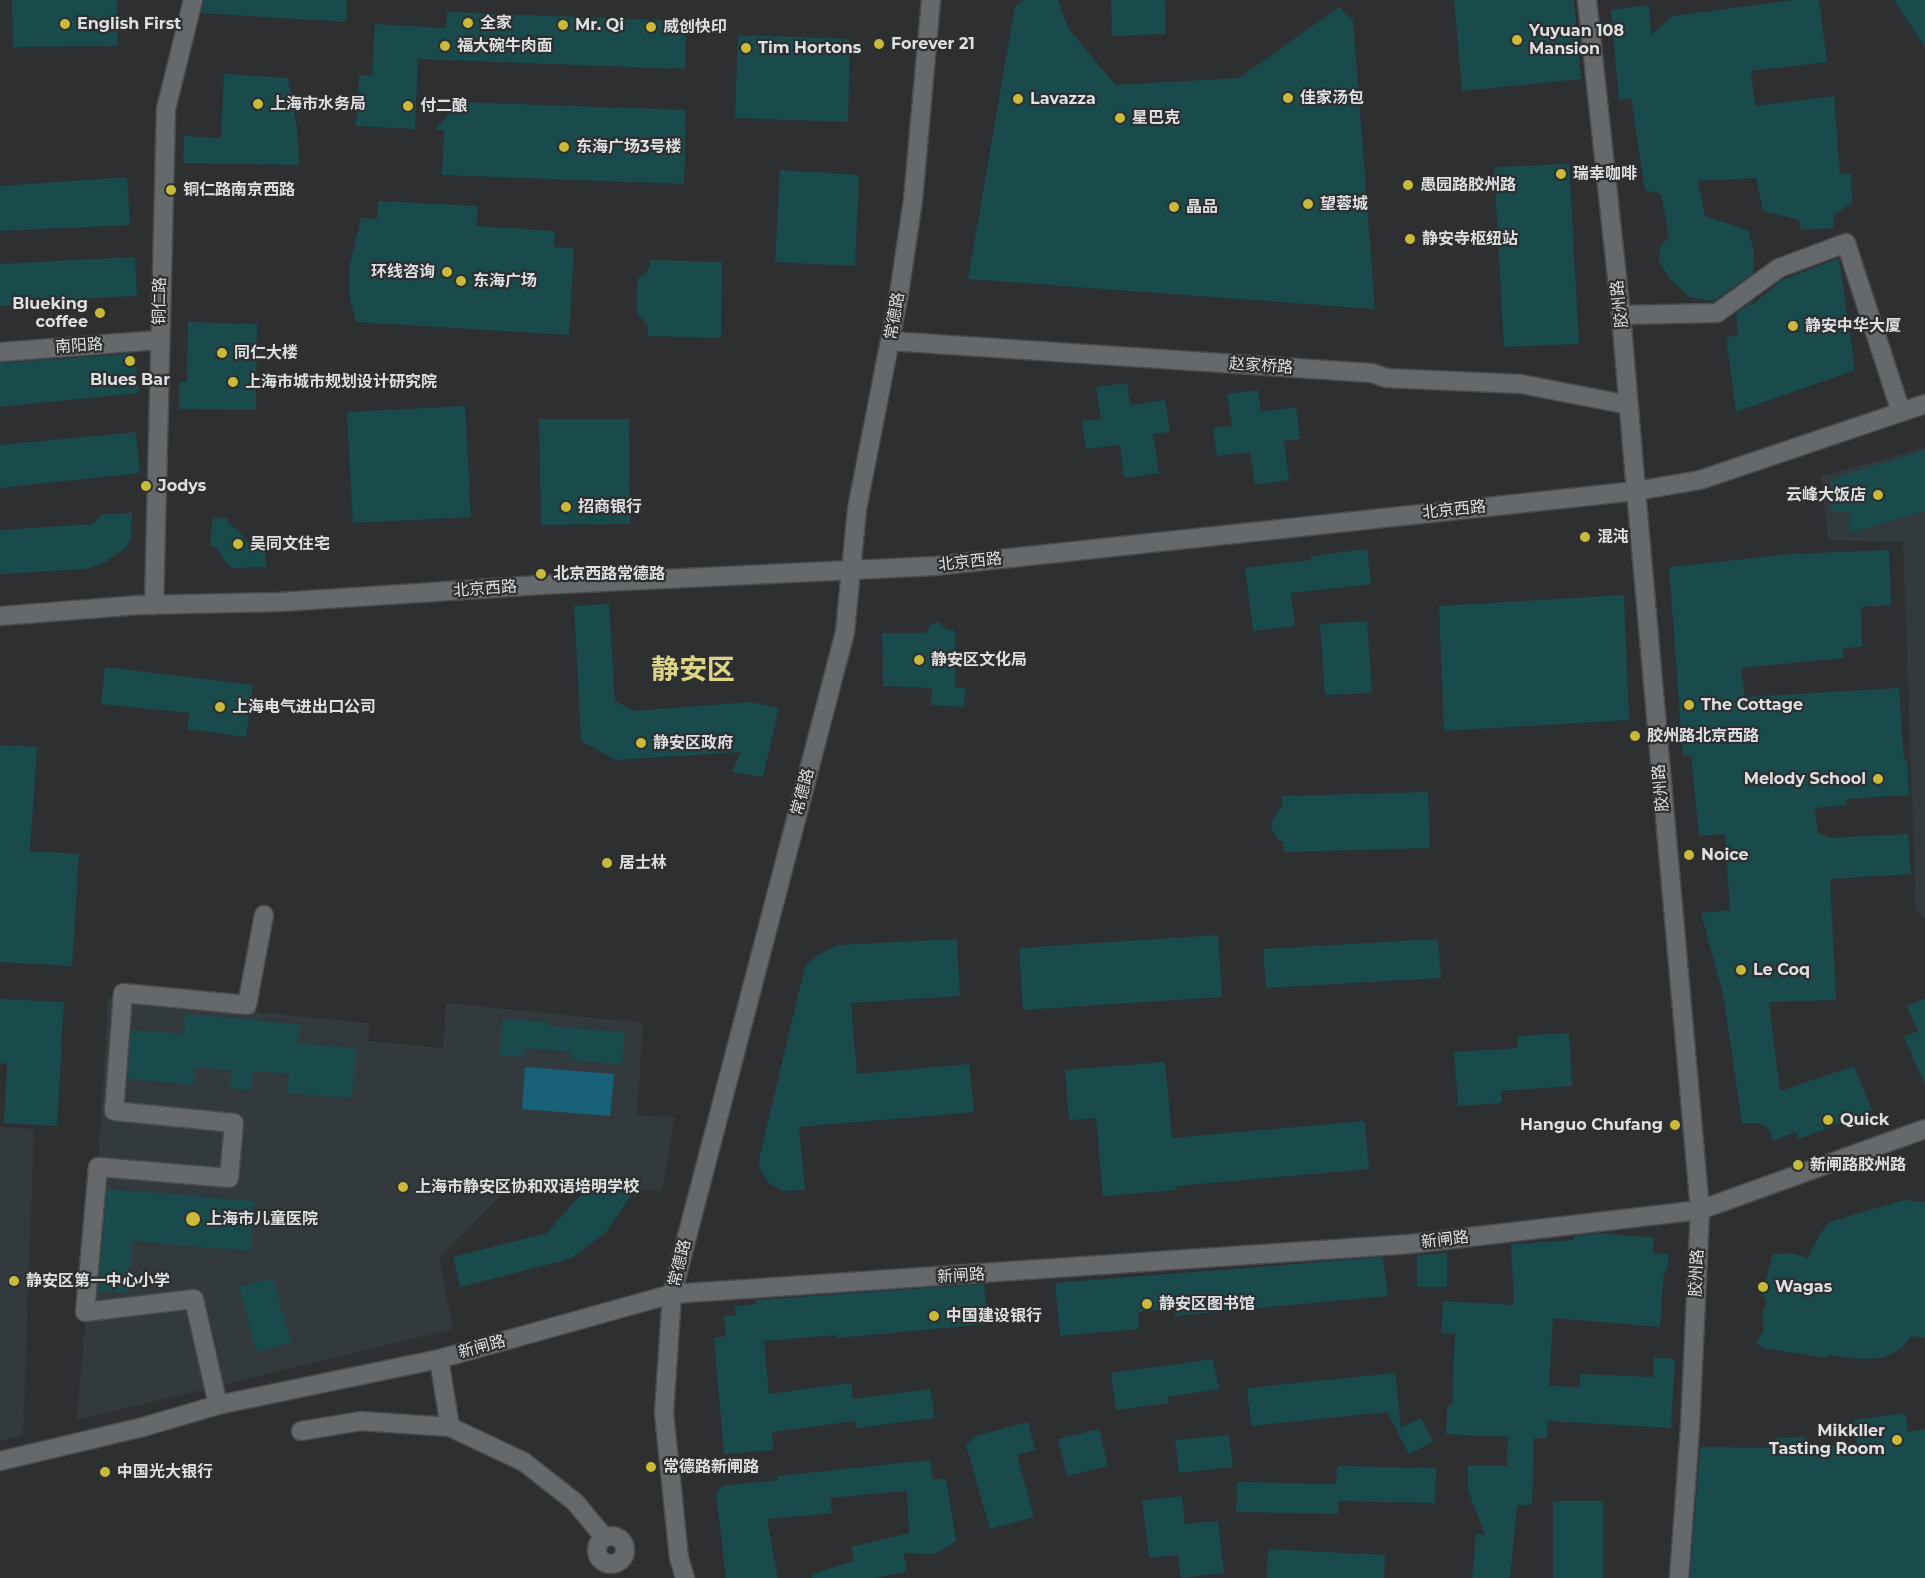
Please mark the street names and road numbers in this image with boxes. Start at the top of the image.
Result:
street label: 铜仁路 [150,277,170,325]
street label: 胶州路 [1608,279,1632,329]
street label: 常德路 [881,291,909,341]
street label: 南阳路 [54,335,104,357]
street label: 赵家桥路 [1228,354,1294,378]
street label: 北京西路 [1421,497,1487,523]
street label: 北京西路 [937,549,1003,575]
street label: 北京西路 [452,577,518,601]
street label: 胶州路 [1649,763,1673,813]
street label: 常德路 [788,766,818,818]
street label: 新闸路 [1420,1228,1470,1252]
street label: 常德路 [665,1237,695,1289]
street label: 胶州路 [1686,1249,1708,1297]
street label: 新闸路 [936,1265,986,1287]
street label: 新闸路 [456,1332,508,1362]

